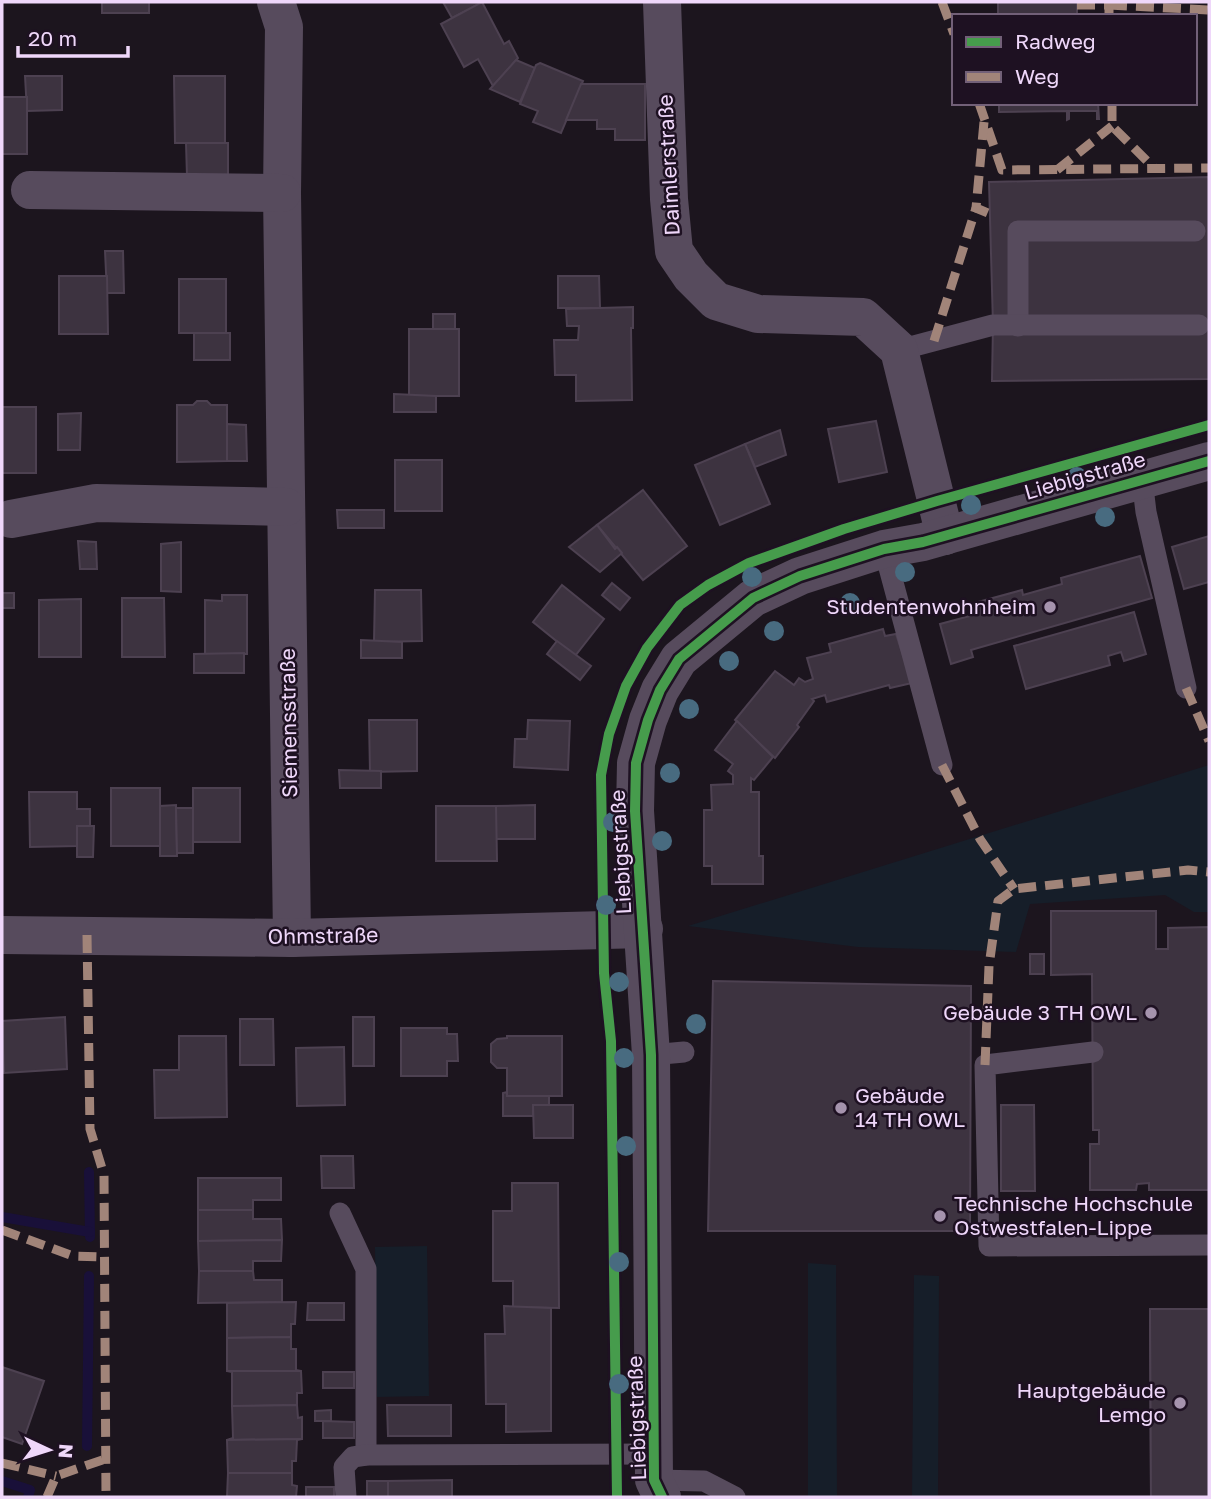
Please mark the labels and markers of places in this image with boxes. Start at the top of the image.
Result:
place label: Studentenwohnheim [826,593,1036,619]
marker: Studentenwohnheim [1042,599,1058,615]
place label: Gebäude 3 TH OWL [943,999,1137,1025]
marker: Gebäude 3 TH OWL [1143,1005,1159,1021]
place label: Gebäude 14 TH OWL [855,1082,965,1132]
marker: Gebäude 14 TH OWL [833,1100,849,1116]
place label: Technische Hochschule Ostwestfalen-Lippe [954,1190,1193,1240]
marker: Technische Hochschule Ostwestfalen-Lippe [932,1208,948,1224]
place label: Hauptgebäude Lemgo [1016,1377,1166,1427]
marker: Hauptgebäude Lemgo [1172,1395,1188,1411]

